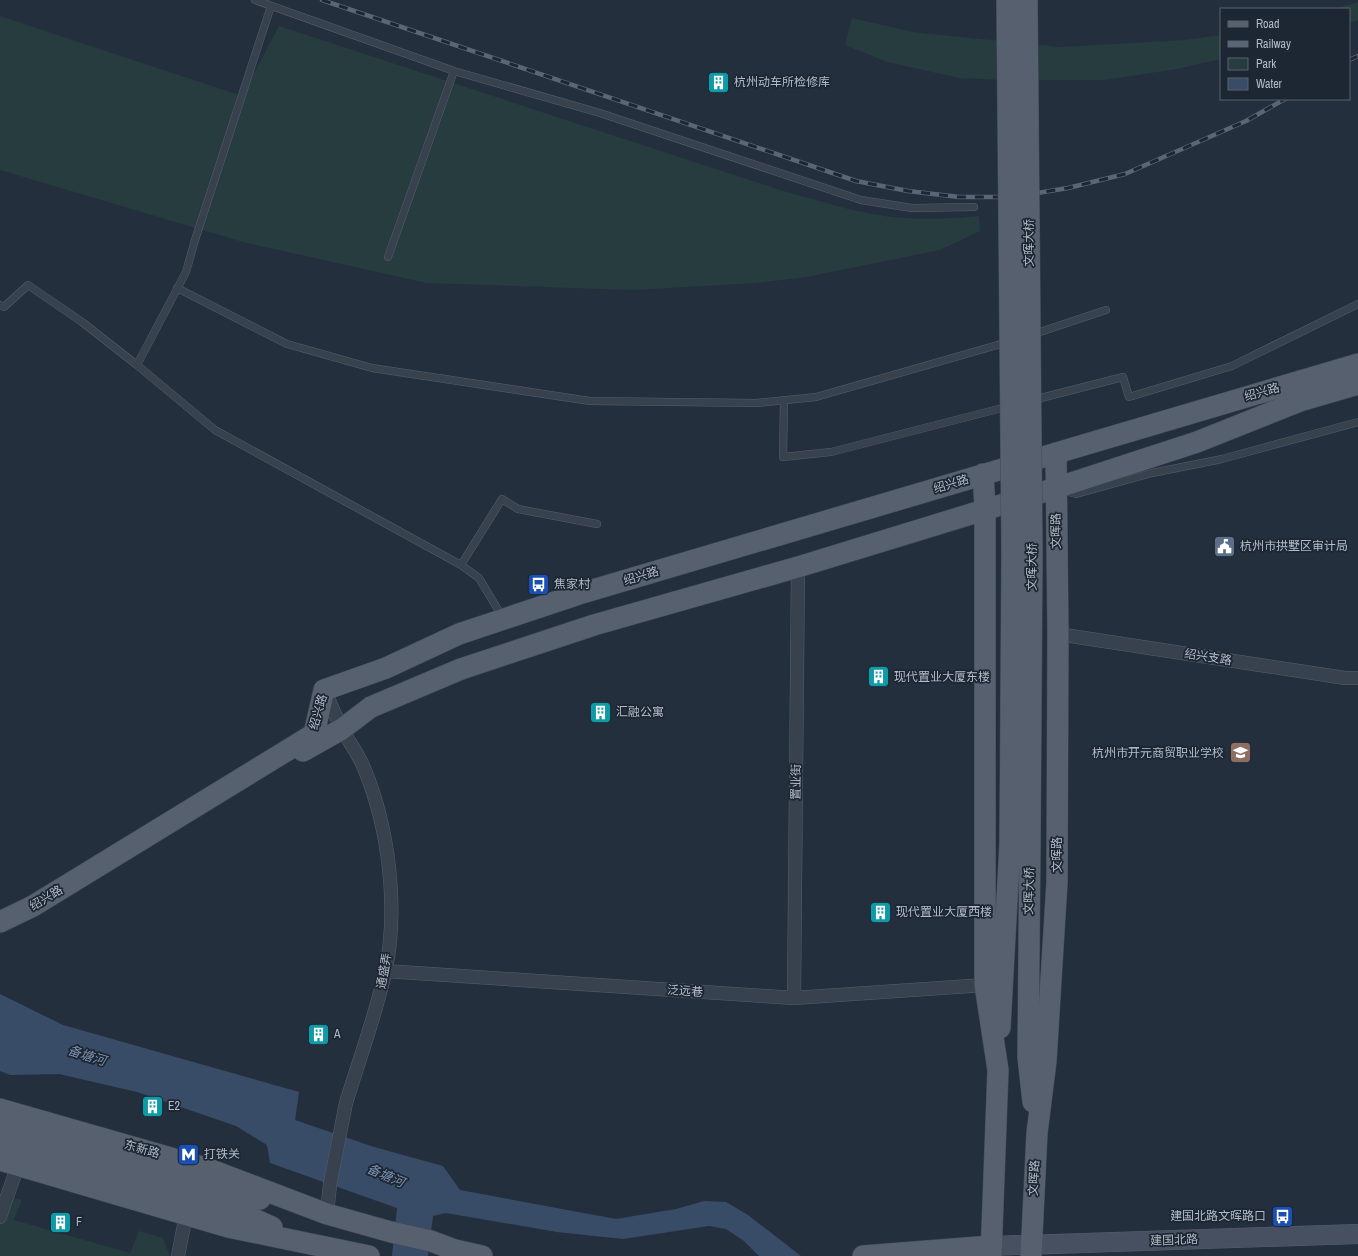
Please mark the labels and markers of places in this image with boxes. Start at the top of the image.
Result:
building icon: 杭州动车所检修库 [706,69,732,95]
place label: 杭州动车所检修库 [734,74,830,90]
public building icon: 杭州市拱墅区审计局 [1212,533,1238,559]
place label: 杭州市拱墅区审计局 [1240,538,1348,554]
bus stop icon: 焦家村 [525,571,551,597]
place label: 焦家村 [554,576,591,592]
building icon: 现代置业大厦东楼 [865,664,891,690]
place label: 现代置业大厦东楼 [894,669,990,685]
building icon: 汇融公寓 [588,699,614,725]
place label: 汇融公寓 [616,704,664,720]
school or university icon: 杭州市开元商贸职业学校 [1227,740,1253,766]
place label: 杭州市开元商贸职业学校 [1092,745,1224,761]
building icon: 现代置业大厦西楼 [867,899,893,925]
place label: 现代置业大厦西楼 [896,904,992,920]
building icon: A [305,1021,331,1047]
place label: A [333,1026,341,1042]
building icon: E2 [139,1093,165,1119]
place label: E2 [168,1098,180,1114]
metro station icon: 打铁关 [175,1141,201,1167]
place label: 打铁关 [204,1146,240,1162]
bus stop icon: 建国北路文晖路口 [1269,1203,1295,1229]
place label: 建国北路文晖路口 [1170,1208,1266,1224]
building icon: F [48,1209,74,1235]
place label: F [76,1214,82,1230]

